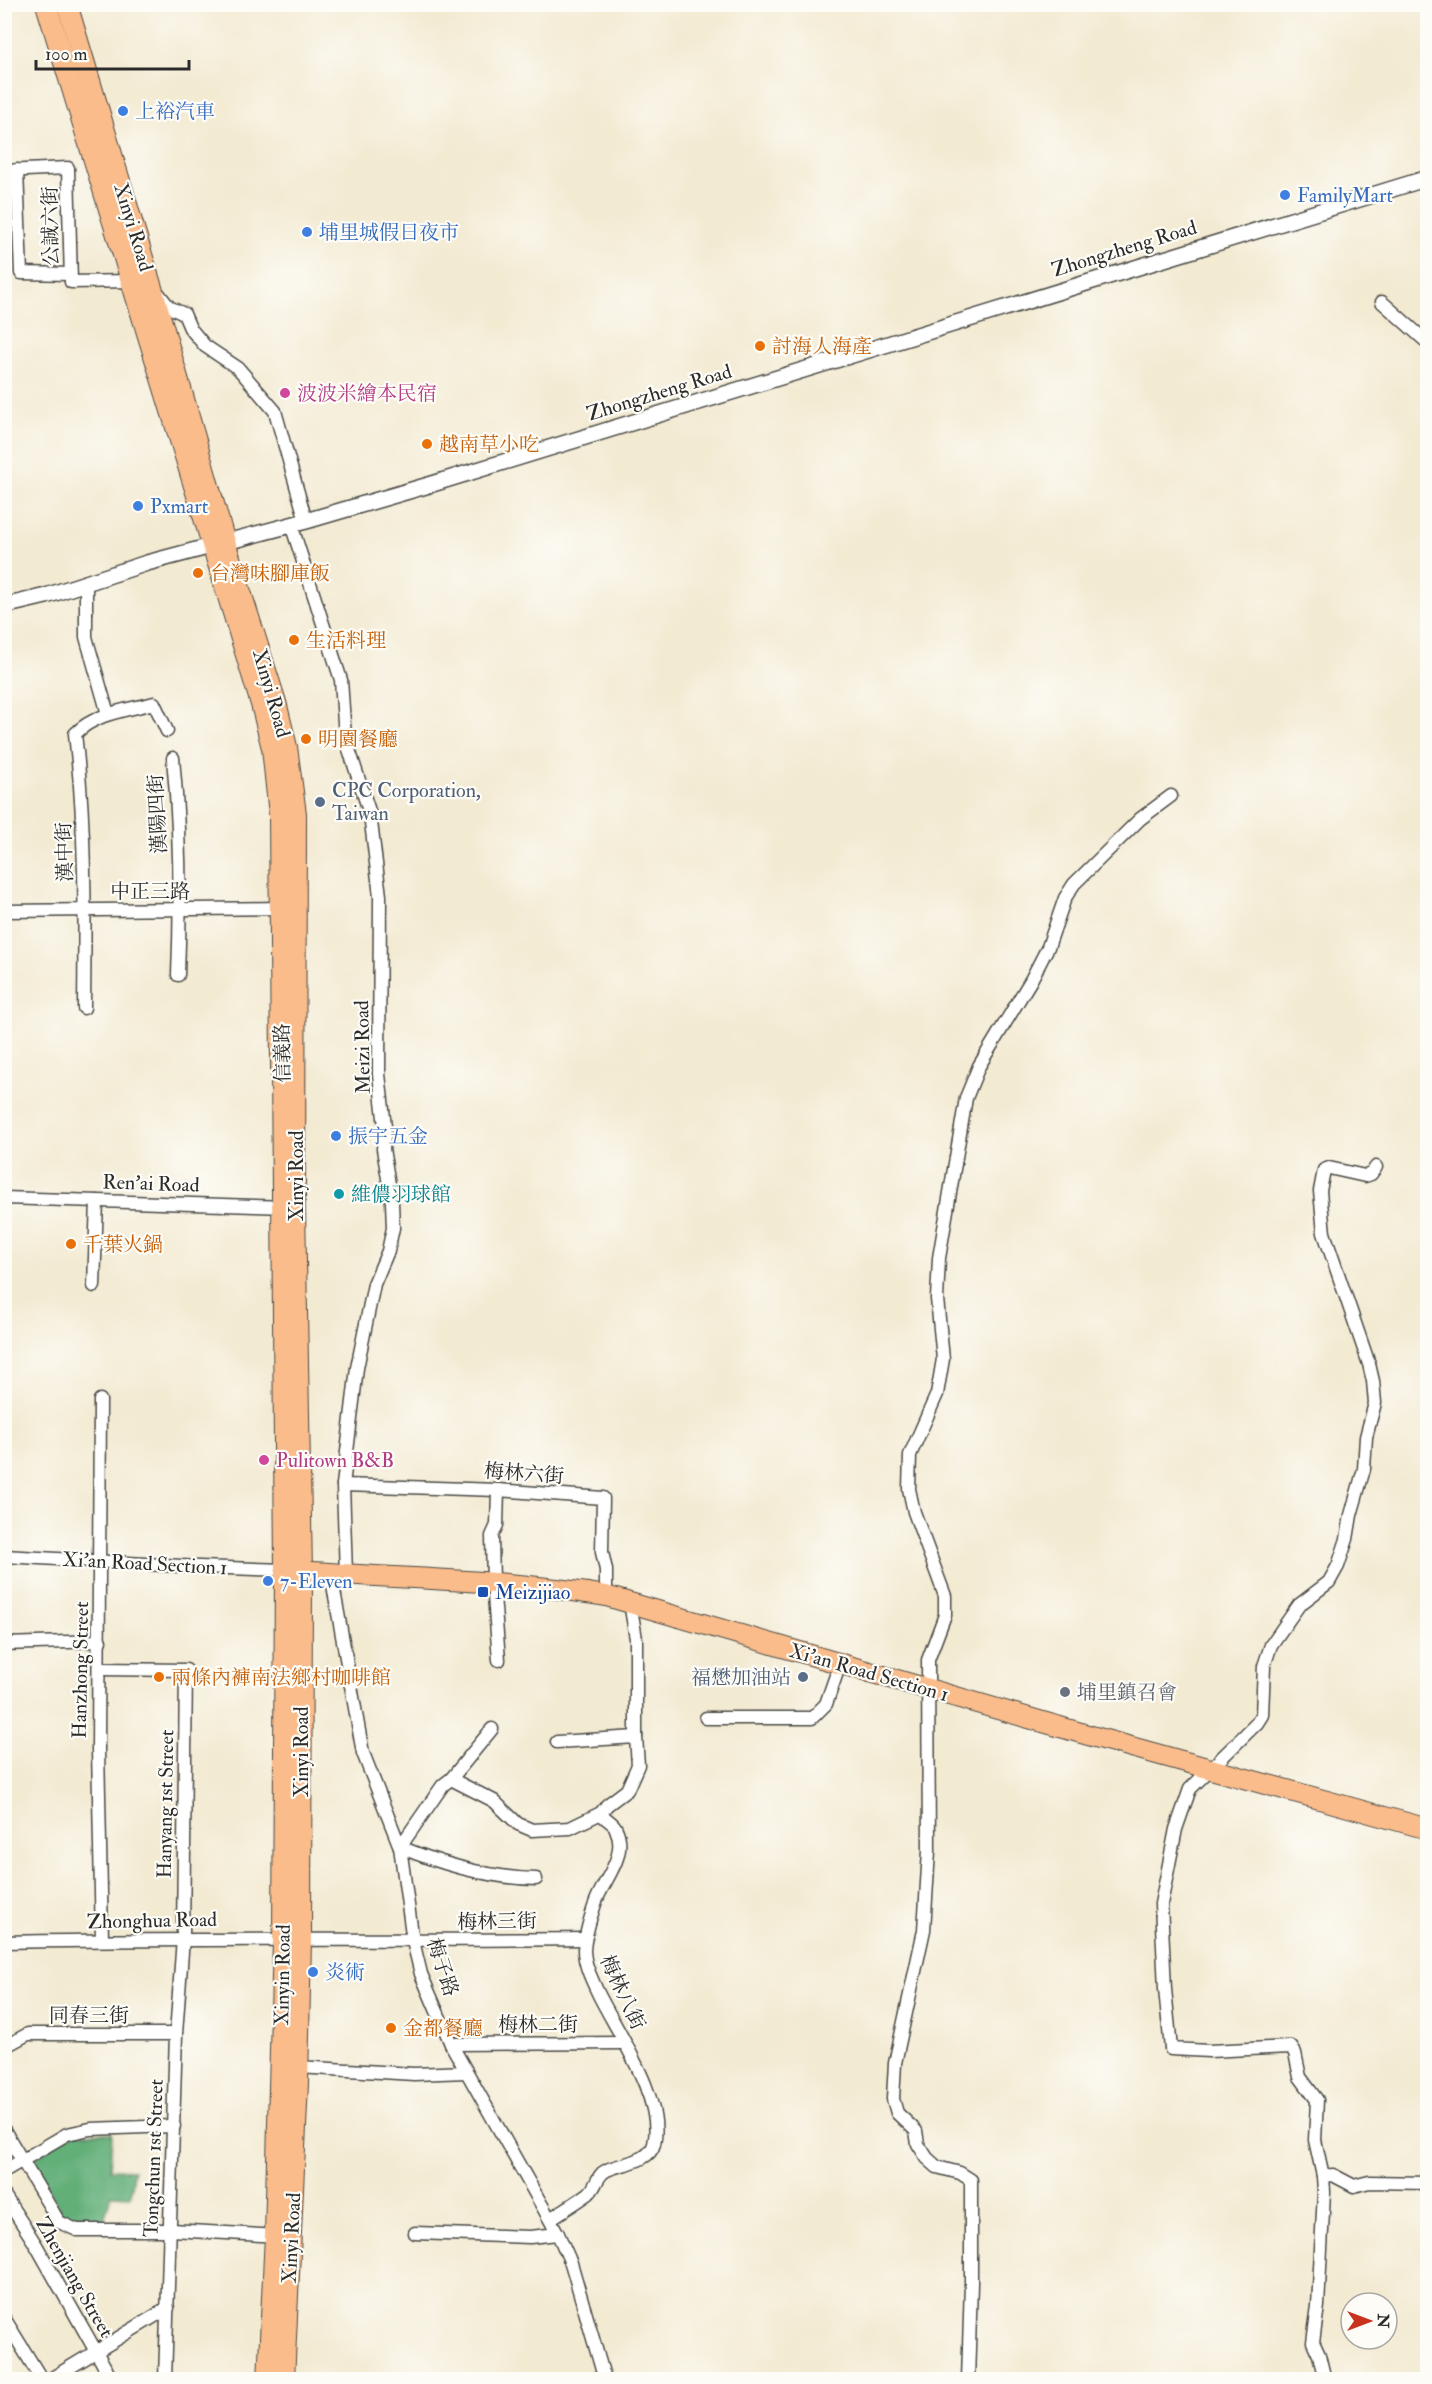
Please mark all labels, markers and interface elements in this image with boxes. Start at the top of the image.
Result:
scale bar [36,33,189,71]
text: 100 m [45,43,88,66]
place label: 上裕汽車 [135,99,215,124]
marker: 上裕汽車 [116,104,130,118]
street label: Xinyi Road [108,180,159,274]
place label: FamilyMart [1297,183,1393,208]
street label: 公誠六街 [37,186,64,266]
marker: FamilyMart [1278,188,1292,202]
street label: Zhongzheng Road [1049,215,1200,282]
place label: 埔里城假日夜市 [319,220,459,245]
marker: 埔里城假日夜市 [300,225,314,239]
place label: 討海人海產 [772,334,872,359]
marker: 討海人海產 [753,339,767,353]
street label: Zhongzheng Road [584,359,735,426]
place label: 波波米繪本民宿 [297,381,437,406]
marker: 波波米繪本民宿 [278,386,292,400]
place label: 越南草小吃 [439,432,539,457]
marker: 越南草小吃 [420,437,434,451]
place label: Pxmart [150,494,209,519]
marker: Pxmart [131,499,145,513]
place label: 台灣味腳庫飯 [210,561,330,586]
marker: 台灣味腳庫飯 [191,566,205,580]
place label: 生活料理 [306,628,386,653]
marker: 生活料理 [287,633,301,647]
street label: Xinyi Road [247,646,296,740]
place label: 明園餐廳 [318,727,398,752]
marker: 明園餐廳 [299,732,313,746]
street label: 漢陽四街 [143,773,172,855]
place label: CPC Corporation, Taiwan [332,778,481,826]
marker: CPC Corporation, Taiwan [313,795,327,809]
street label: 漢中街 [51,822,78,882]
street label: 中正三路 [110,879,190,904]
street label: Meizi Road [349,1000,376,1094]
street label: 信義路 [269,1023,296,1083]
place label: 振宇五金 [348,1124,428,1149]
marker: 振宇五金 [329,1129,343,1143]
street label: Xinyi Road [284,1130,309,1222]
street label: Ren'ai Road [102,1169,200,1198]
place label: 維儂羽球館 [351,1182,451,1207]
marker: 維儂羽球館 [332,1187,346,1201]
place label: 千葉火鍋 [83,1232,163,1257]
marker: 千葉火鍋 [64,1237,78,1251]
place label: Pulitown B&B [276,1448,394,1473]
marker: Pulitown B&B [257,1453,271,1467]
street label: 梅林六街 [483,1458,565,1489]
street label: Xi'an Road Section 1 [62,1547,228,1580]
place label: 7-Eleven [280,1569,353,1594]
marker: 7-Eleven [261,1574,275,1588]
place label: Meizijiao [495,1580,570,1605]
marker: Meizijiao [476,1585,490,1599]
street label: Hanzhong Street [67,1601,94,1739]
street label: Xi'an Road Section 1 [786,1638,951,1707]
place label: 兩條內褲南法鄉村咖啡館 [171,1665,391,1690]
place label: 福懋加油站 [691,1665,791,1690]
marker: 兩條內褲南法鄉村咖啡館 [152,1670,166,1684]
marker: 福懋加油站 [796,1670,810,1684]
place label: 埔里鎮召會 [1077,1680,1177,1705]
marker: 埔里鎮召會 [1058,1685,1072,1699]
street label: Xinyi Road [289,1706,314,1798]
street label: Hanyang 1st Street [152,1729,179,1879]
street label: Zhonghua Road [87,1907,217,1934]
street label: 梅林三街 [457,1908,537,1935]
street label: Xinyin Road [269,1924,296,2026]
street label: 梅子路 [421,1935,464,2000]
street label: 梅林八街 [594,1951,651,2034]
place label: 炎術 [325,1960,365,1985]
marker: 炎術 [306,1965,320,1979]
street label: 同春三街 [49,2003,129,2028]
street label: 梅林二街 [498,2012,578,2037]
place label: 金都餐廳 [403,2016,483,2041]
marker: 金都餐廳 [384,2021,398,2035]
street label: Tongchun 1st Street [138,2078,169,2238]
street label: Xinyi Road [277,2192,306,2284]
street label: Zhenjiang Street [30,2213,119,2342]
north arrow [1339,2291,1399,2351]
text: N [1373,2313,1393,2329]

